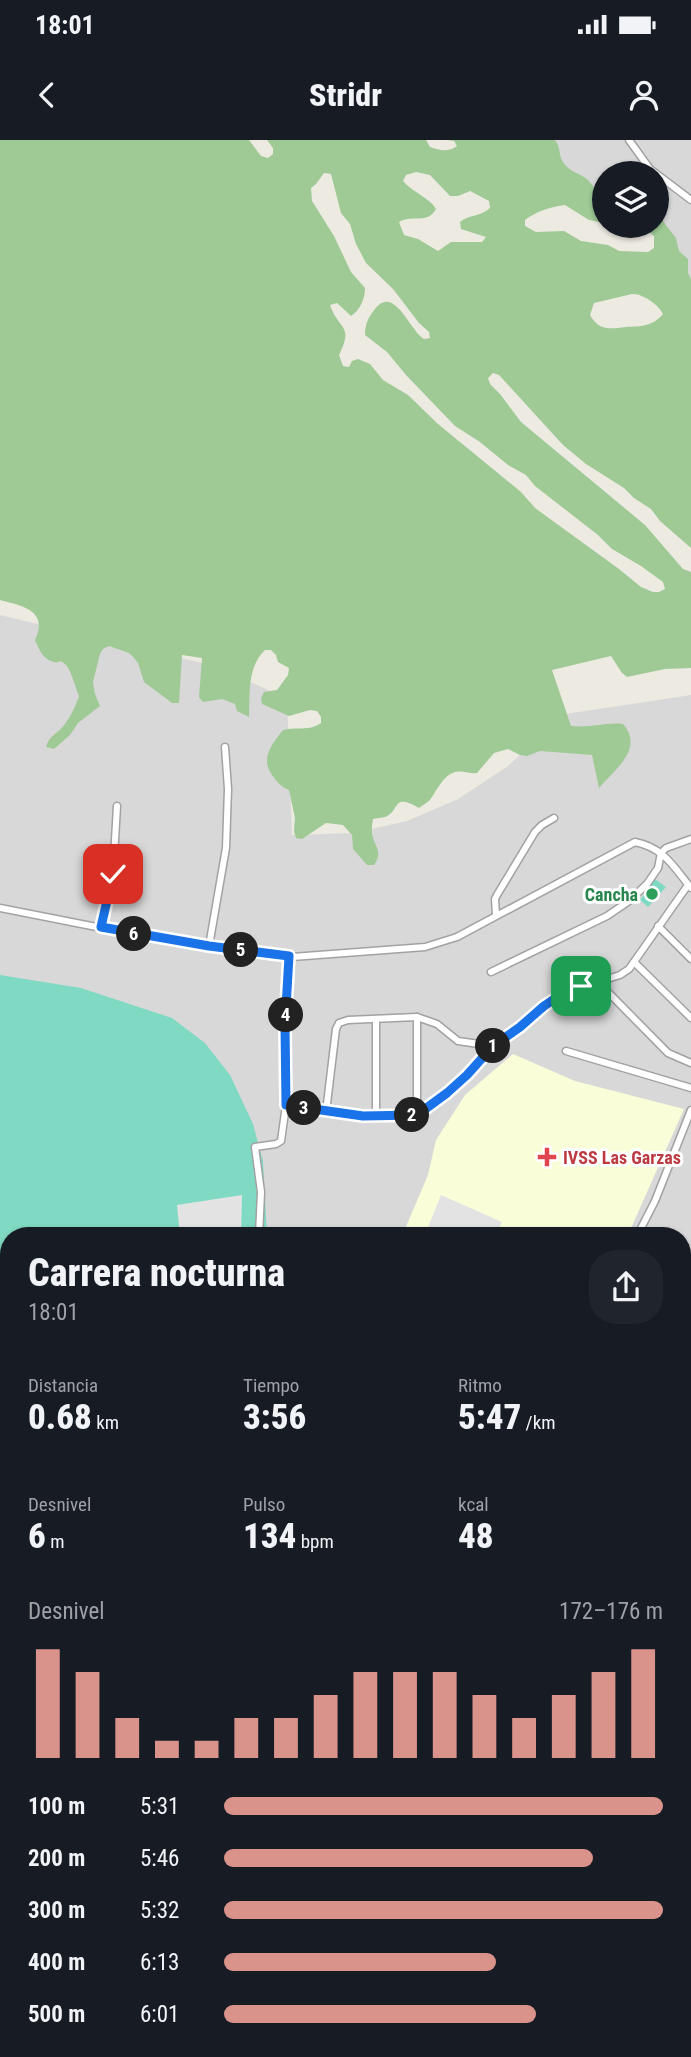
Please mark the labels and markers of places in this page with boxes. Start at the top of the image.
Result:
pin [83,844,143,904]
place label: Cancha [585,884,638,905]
marker: Cancha [644,886,660,902]
pin: 6 [116,916,152,952]
pin: 5 [224,932,258,968]
pin [551,956,611,1016]
pin: 4 [268,998,304,1032]
pin: 1 [476,1028,510,1063]
pin: 3 [286,1090,322,1126]
pin: 2 [394,1098,430,1132]
marker: IVSS Las Garzas [537,1147,557,1167]
place label: IVSS Las Garzas [563,1147,681,1168]

